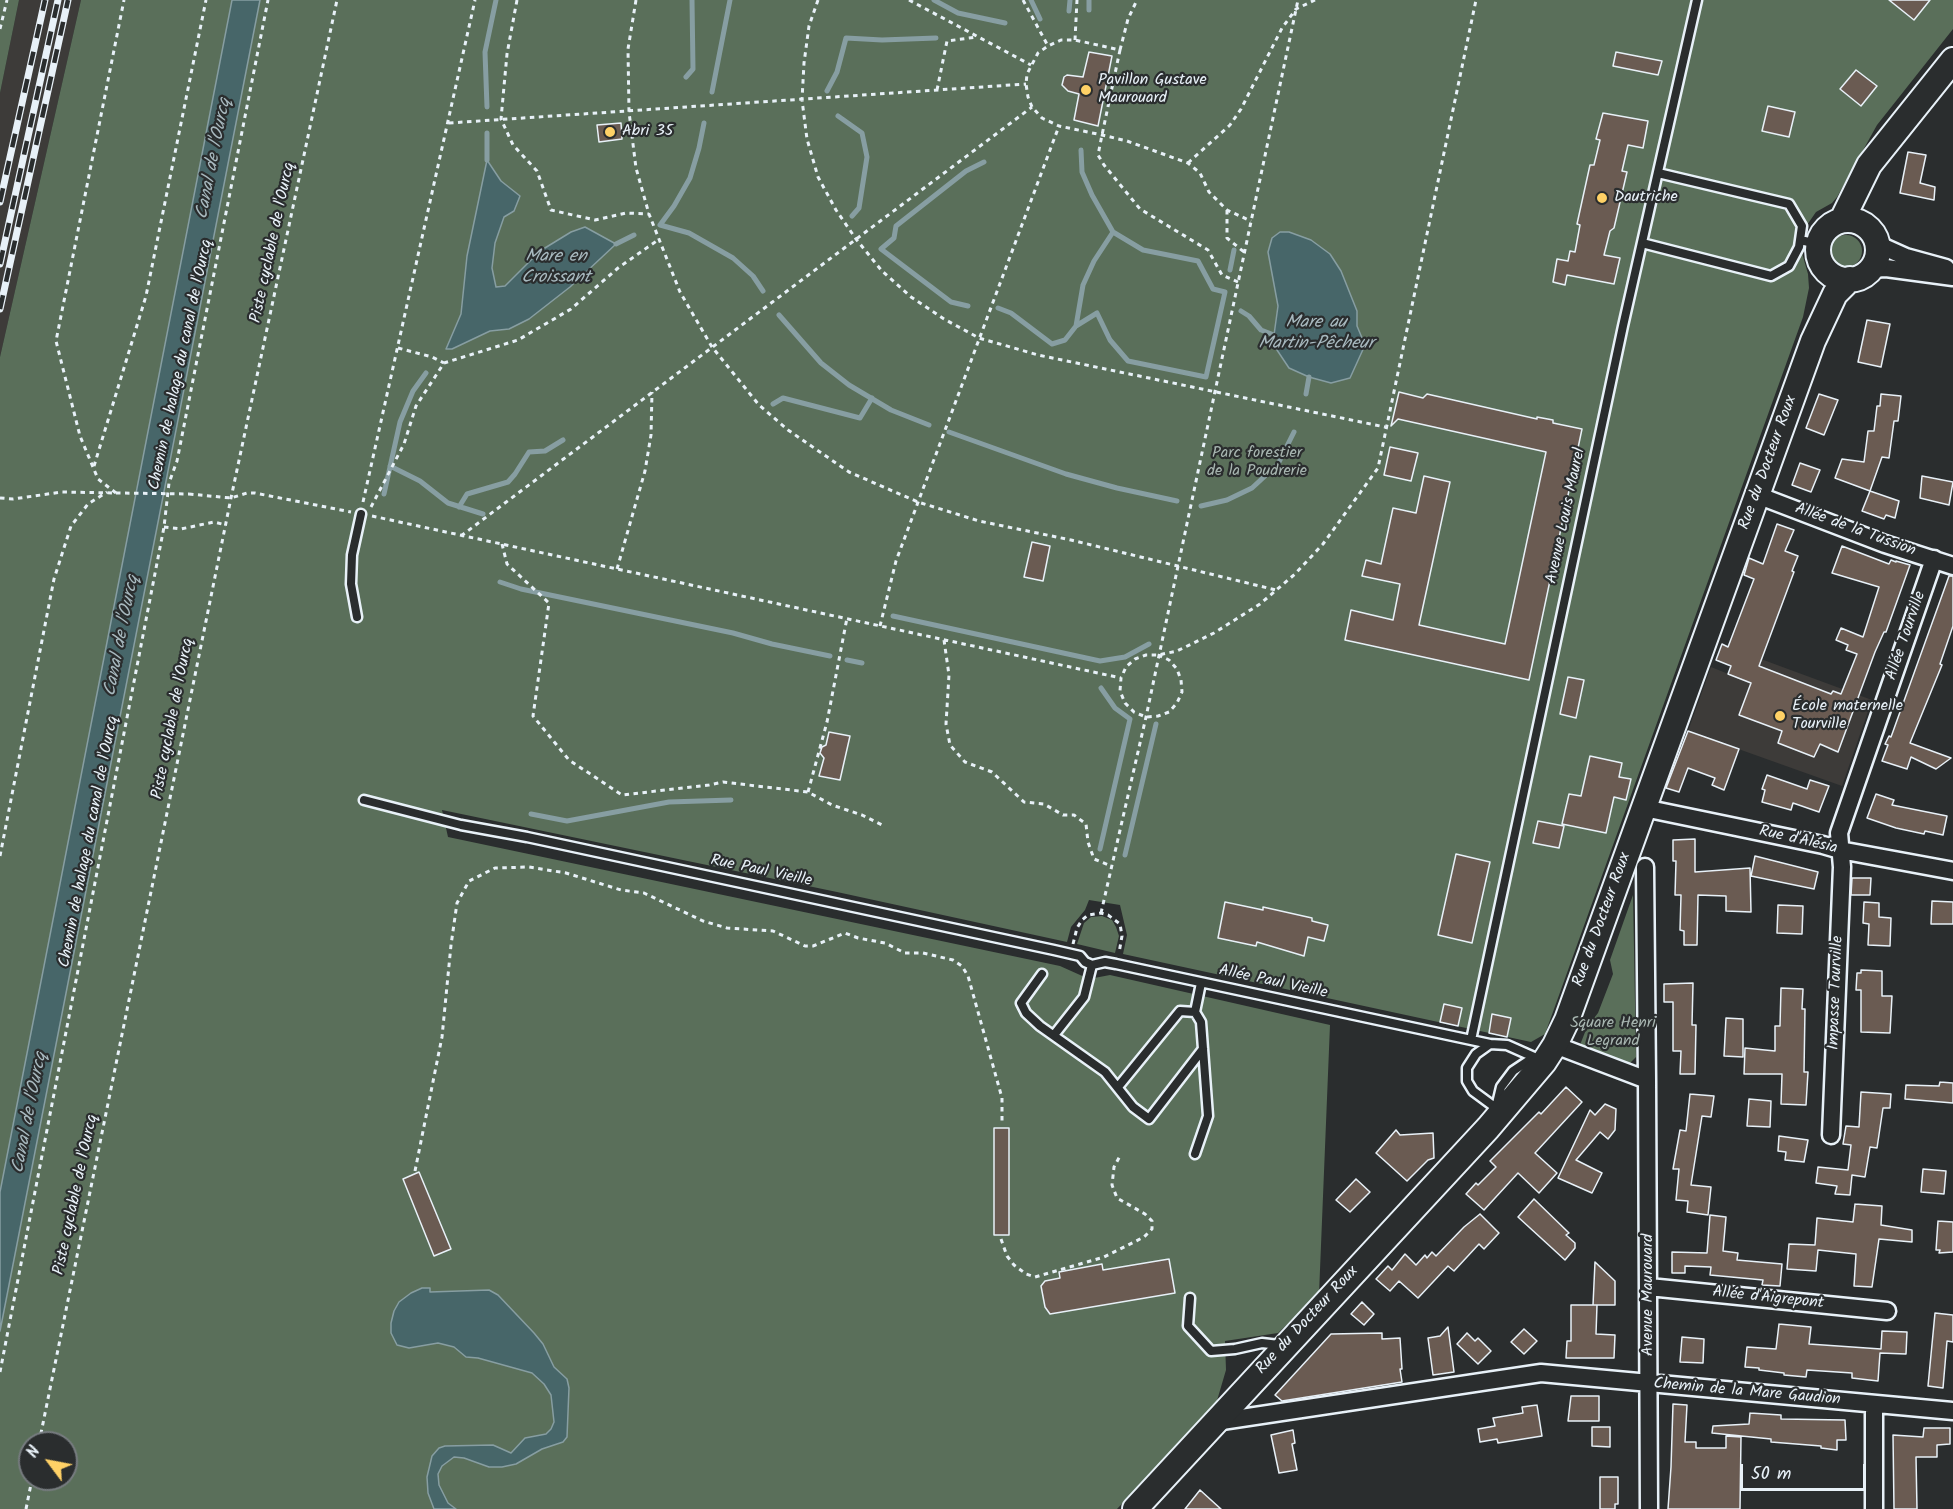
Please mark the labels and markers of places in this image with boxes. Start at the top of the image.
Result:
place label: Pavillon Gustave Maurouard [1098,71,1207,109]
marker: Pavillon Gustave Maurouard [1079,83,1093,97]
place label: Abri 35 [622,122,673,142]
marker: Abri 35 [603,125,617,139]
place label: Dautriche [1614,188,1678,208]
marker: Dautriche [1595,191,1609,205]
place label: École maternelle Tourville [1792,697,1903,735]
marker: École maternelle Tourville [1773,709,1787,723]

